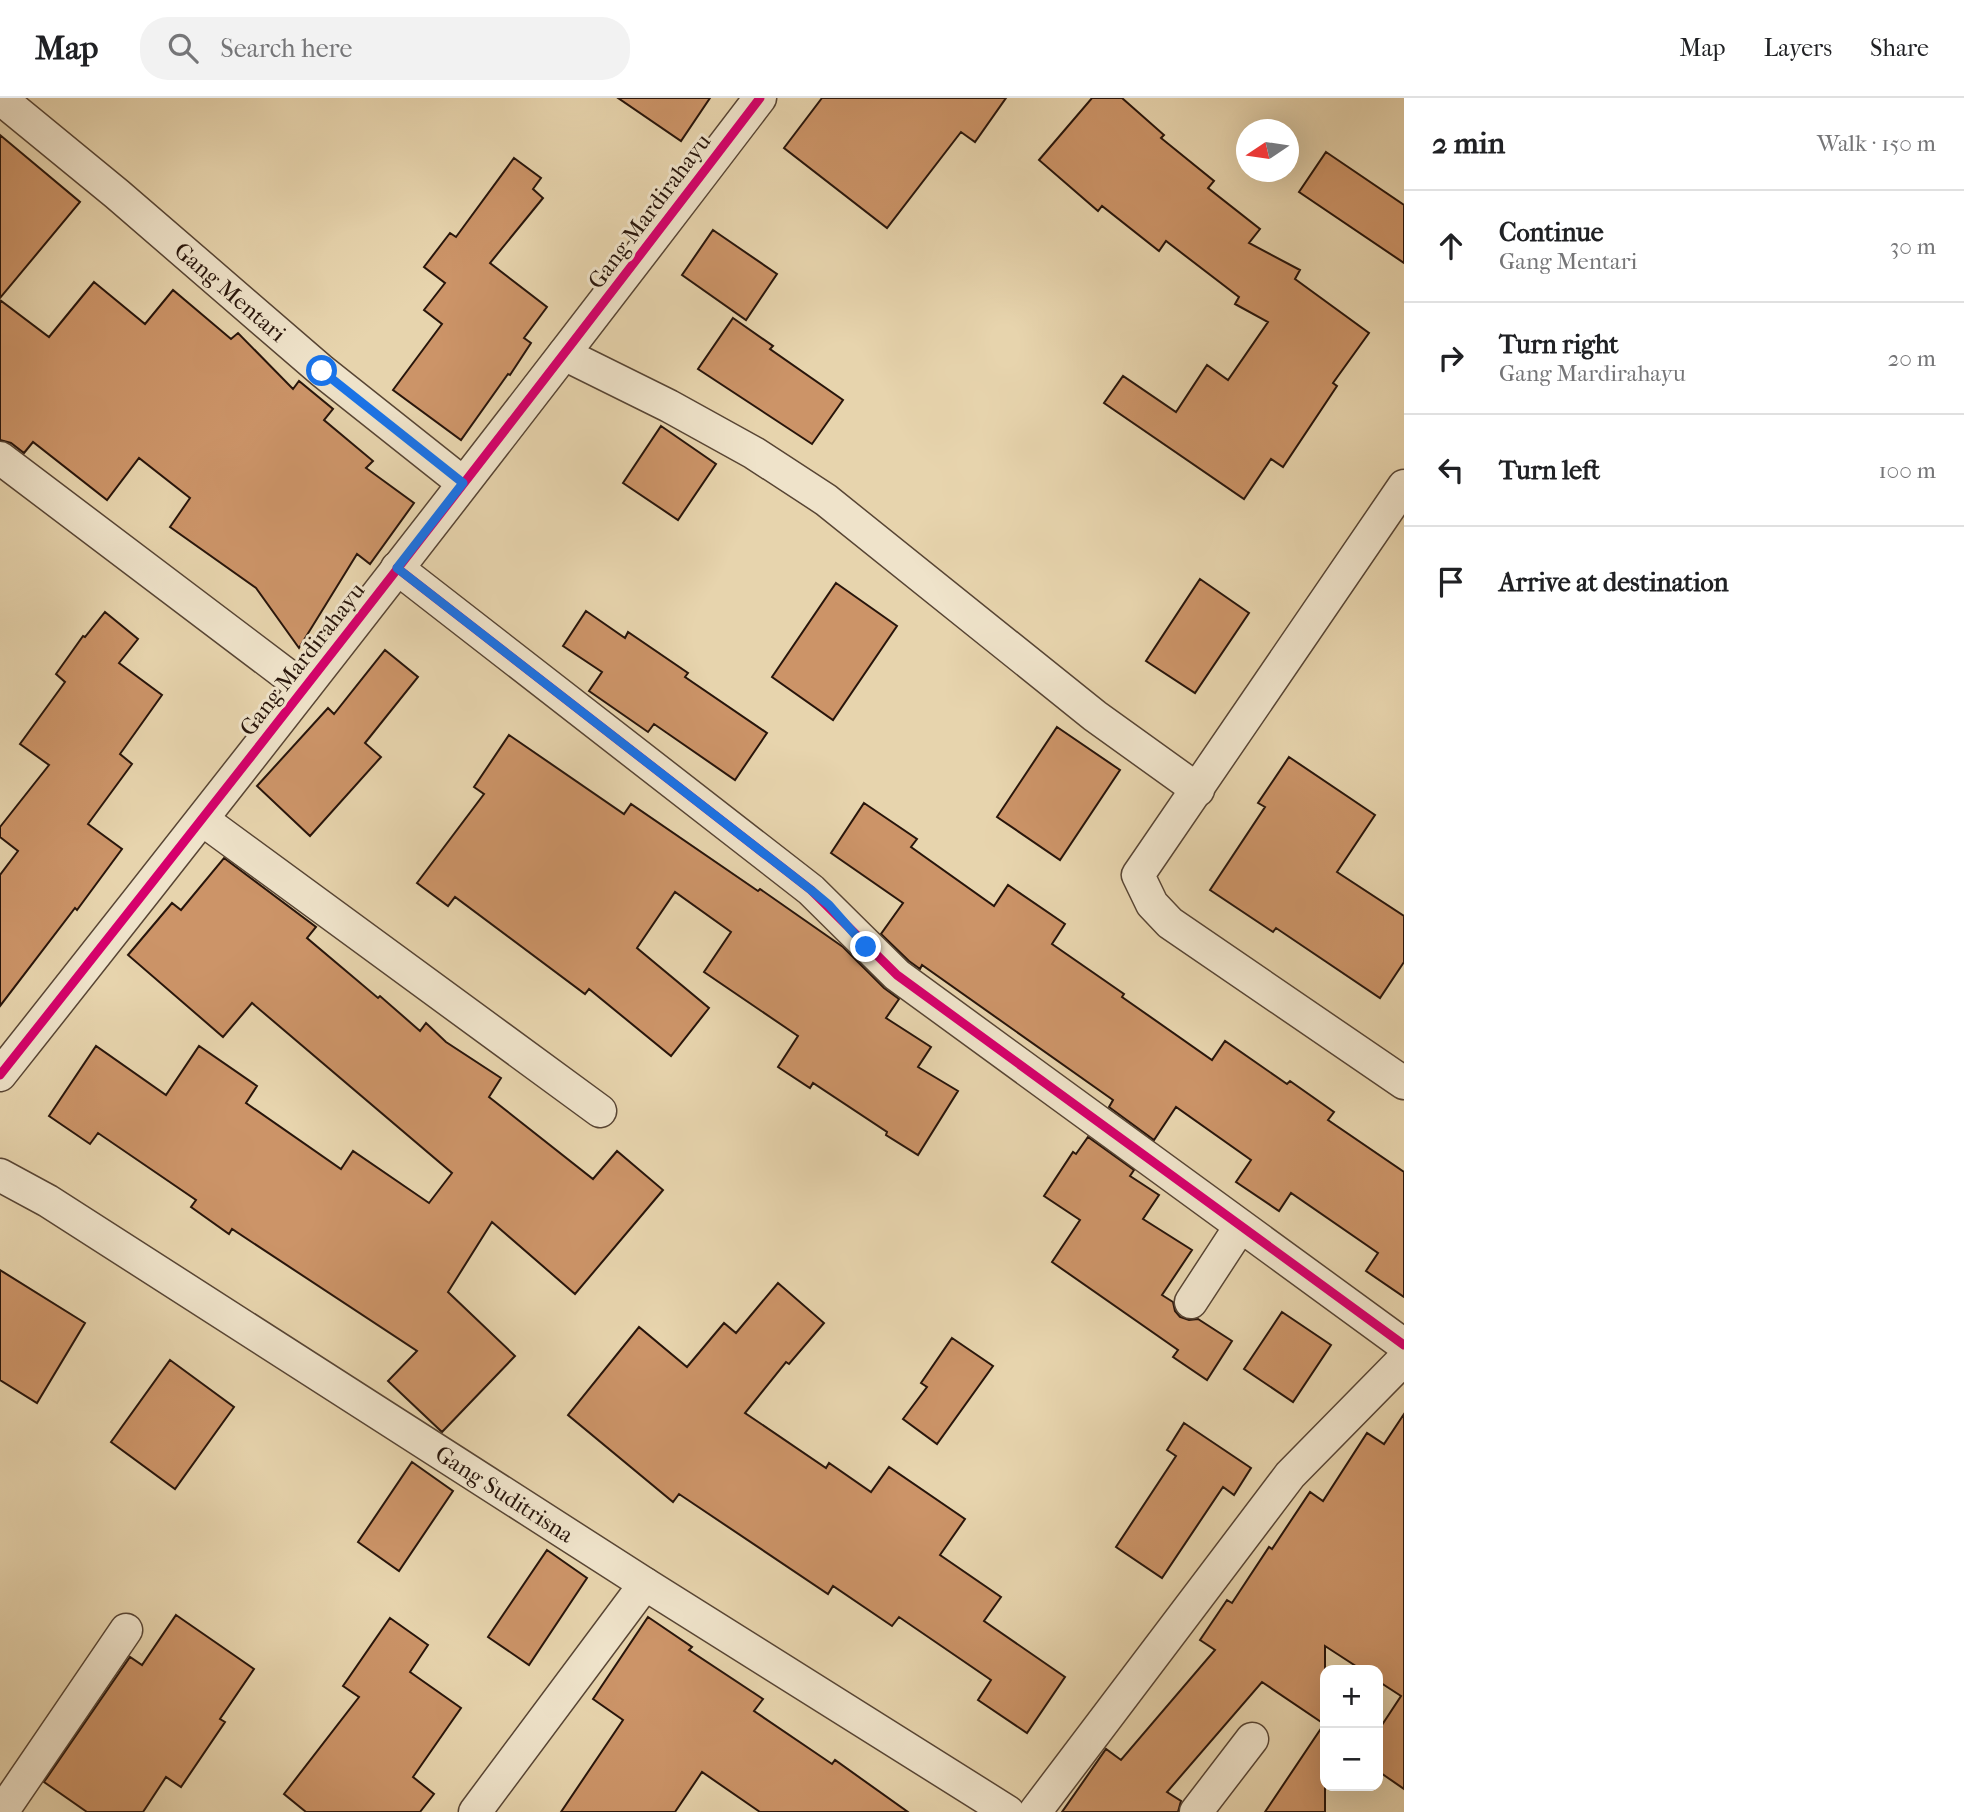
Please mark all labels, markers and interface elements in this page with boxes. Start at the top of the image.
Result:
search box [140,17,630,80]
text: Map [35,29,98,68]
icon: search [164,29,202,67]
text: Search here [220,33,352,64]
text: Map [1680,34,1726,62]
text: Layers [1764,34,1832,62]
text: Share [1870,34,1929,62]
north arrow [1236,119,1299,182]
text: 2 min [1432,126,1505,161]
street label: Gang Mardirahayu [582,129,716,294]
text: Walk · 150 m [1817,130,1936,157]
text: Continue [1499,217,1604,248]
icon: ahead [1432,227,1470,265]
text: 30 m [1890,233,1936,260]
street label: Gang Mentari [169,237,291,348]
text: Gang Mentari [1499,248,1637,275]
text: Turn right [1499,329,1619,360]
icon: right [1432,339,1470,377]
text: 20 m [1887,345,1936,372]
route start [306,355,337,386]
text: Gang Mardirahayu [1499,360,1686,387]
icon: left [1432,451,1470,489]
text: Turn left [1499,455,1600,486]
text: 100 m [1878,457,1936,484]
icon: arrive [1432,563,1470,601]
text: Arrive at destination [1499,567,1729,598]
street label: Gang Mardirahayu [234,577,371,741]
route end [850,931,881,962]
street label: Gang Suditrisna [430,1440,579,1549]
map controls [1320,1665,1383,1791]
button: + [1320,1665,1383,1728]
button: − [1320,1728,1383,1791]

